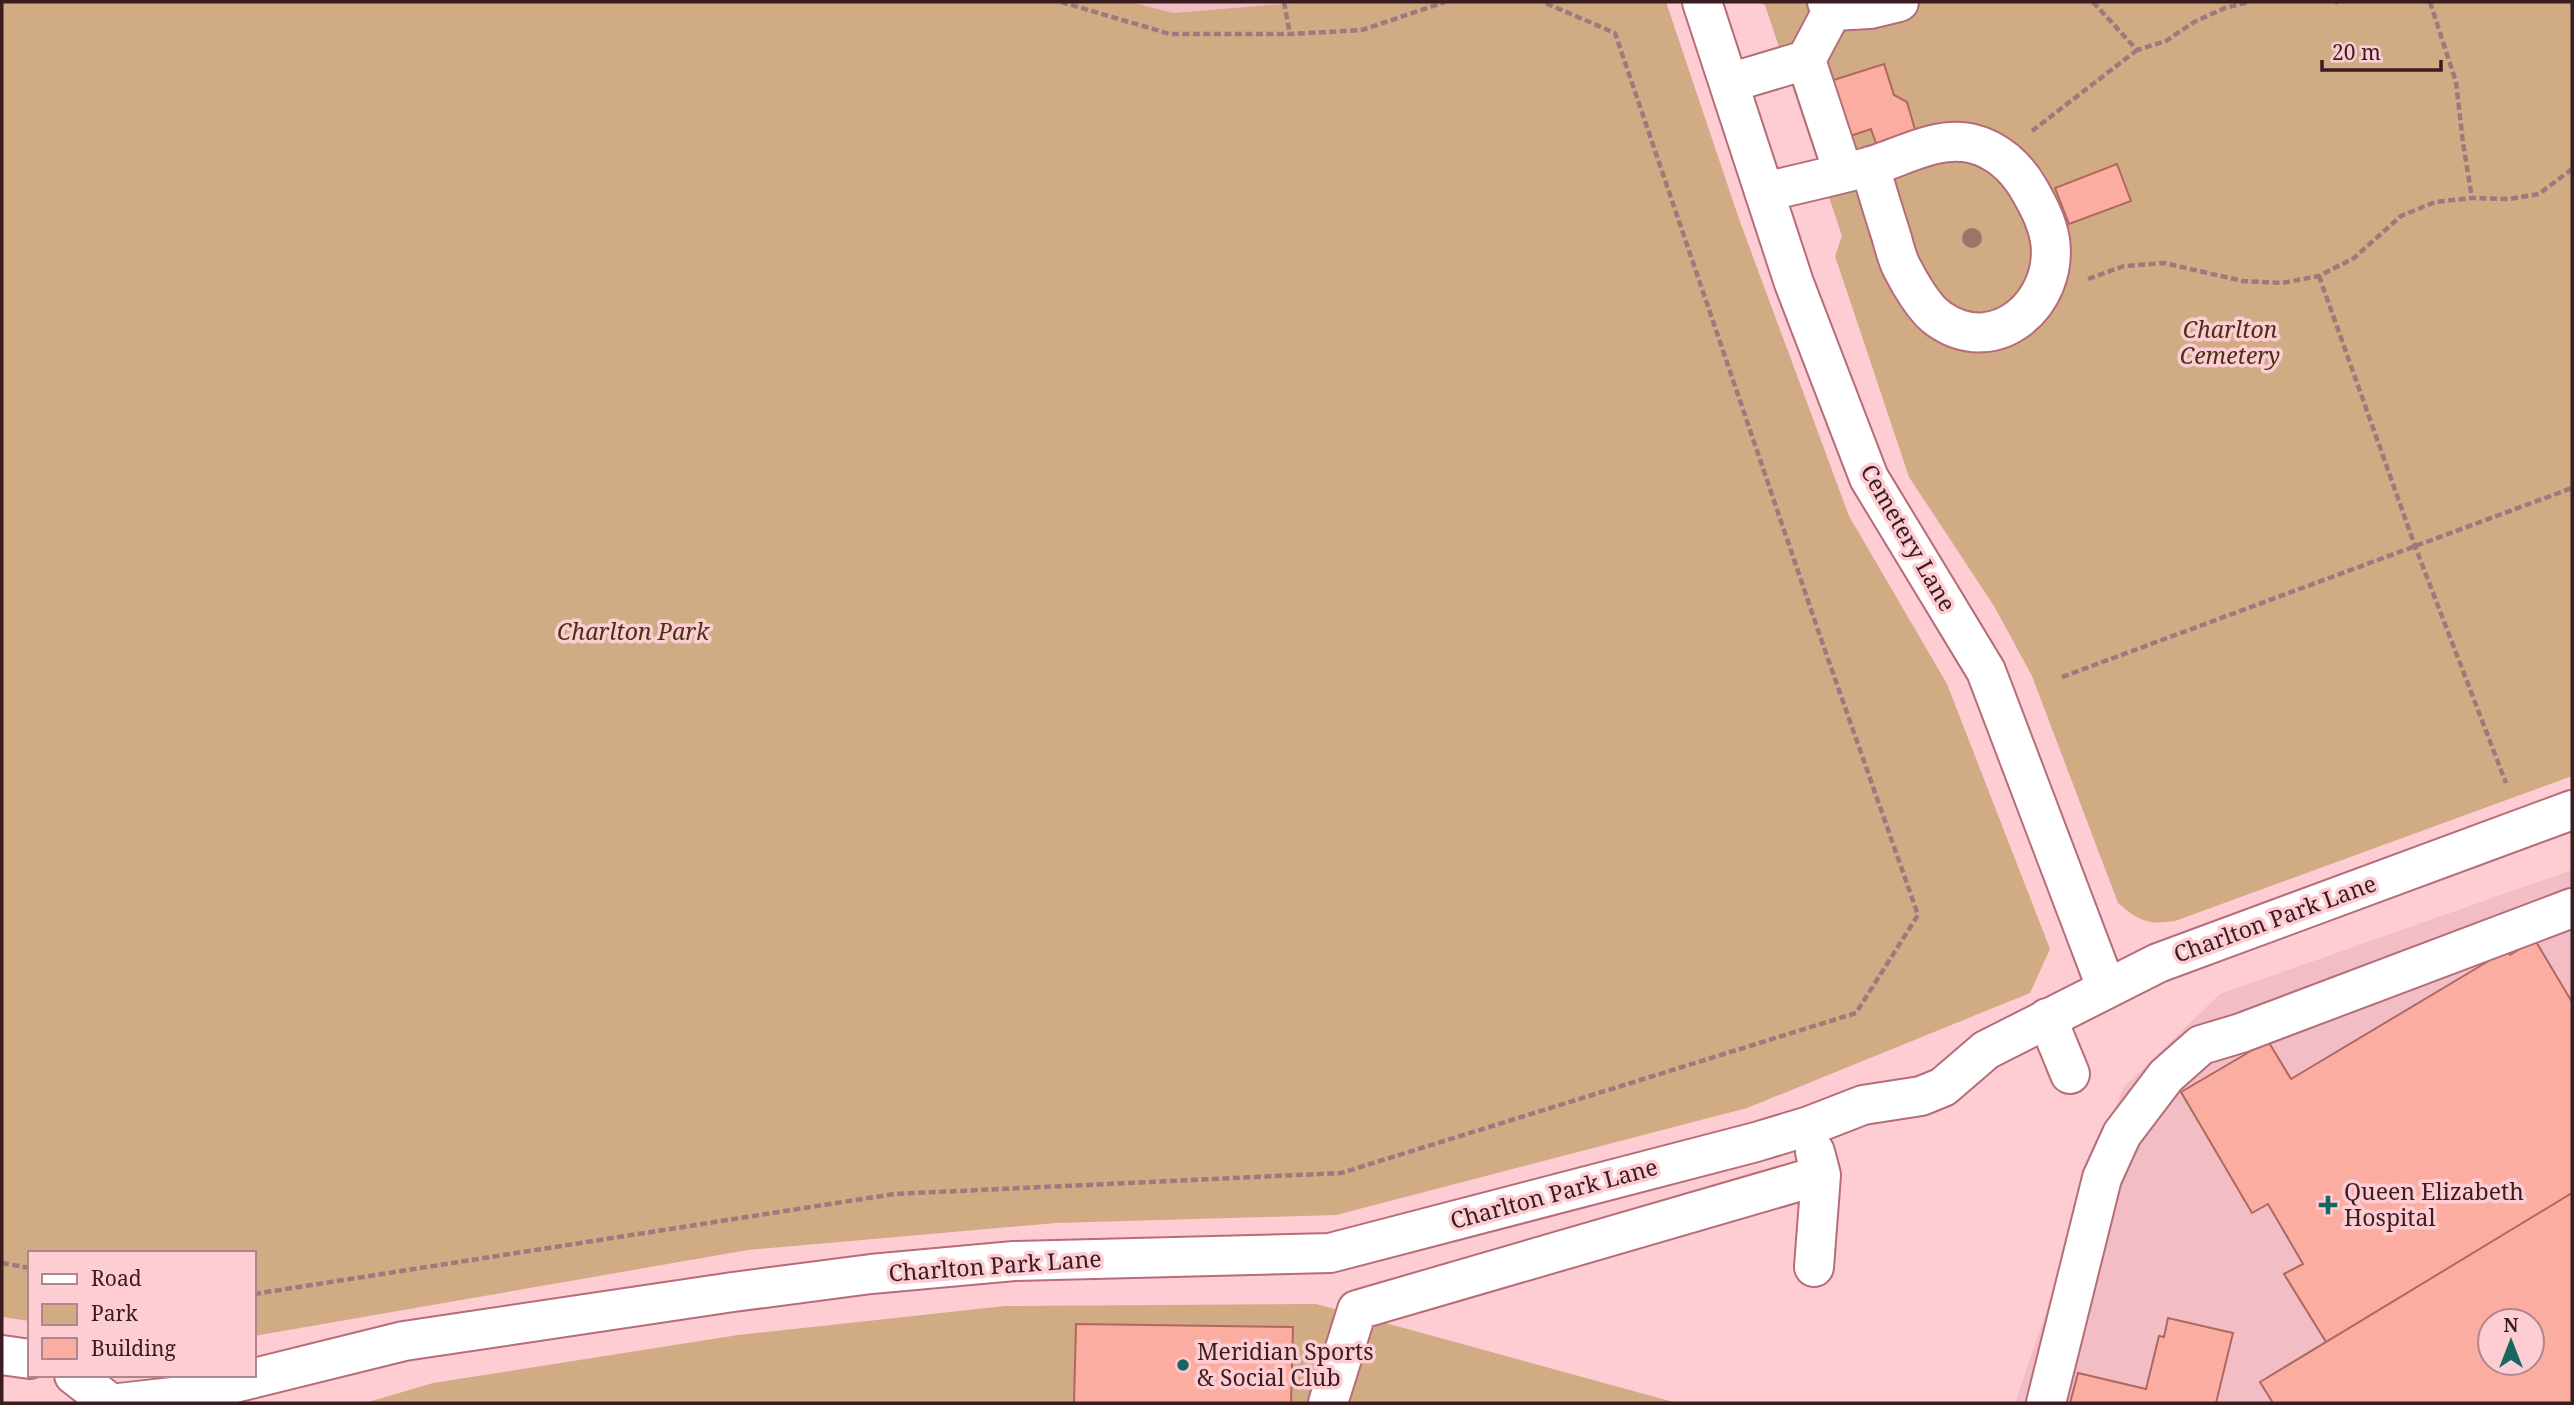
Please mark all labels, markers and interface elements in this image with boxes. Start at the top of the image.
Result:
scale bar [2322,28,2441,72]
text: 20 m [2332,38,2381,66]
park label: Charlton Cemetery [2180,313,2280,371]
street label: Cemetery Lane [1854,458,1964,617]
park label: Charlton Park [557,615,710,647]
street label: Charlton Park Lane [2169,867,2380,970]
street label: Charlton Park Lane [1447,1150,1661,1236]
place label: Queen Elizabeth Hospital [2344,1175,2524,1233]
marker: Queen Elizabeth Hospital [2318,1195,2338,1215]
street label: Charlton Park Lane [887,1242,1102,1288]
legend [28,1251,256,1377]
text: Road [91,1264,142,1292]
text: Park [91,1299,138,1327]
north arrow [2476,1307,2546,1377]
text: N [2504,1312,2519,1338]
text: Building [91,1334,176,1362]
place label: Meridian Sports & Social Club [1197,1335,1374,1393]
marker: Meridian Sports & Social Club [1175,1357,1191,1373]

